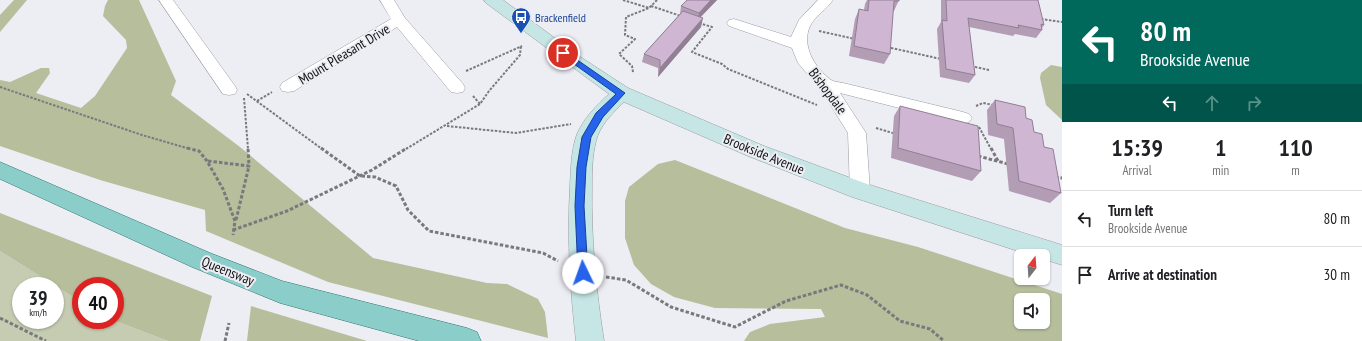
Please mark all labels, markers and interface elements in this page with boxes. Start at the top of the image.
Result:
bus stop icon: Brackenfield [510,6,532,34]
place label: Brackenfield [535,10,586,25]
text: 80 m [1140,12,1191,49]
icon: left [1074,16,1126,68]
street label: Mount Pleasant Drive [295,19,393,88]
pin [546,36,580,70]
icon: arrive [552,42,574,64]
text: Brookside Avenue [1140,48,1250,71]
street label: Bishopdale [805,64,851,118]
icon: left [1159,92,1181,114]
icon: ahead [1201,92,1223,114]
icon: right [1243,92,1265,114]
street label: Brookside Avenue [721,130,807,178]
text: 15:39 [1111,132,1163,163]
text: 1 [1215,132,1226,163]
text: 110 [1278,132,1313,163]
text: Arrival [1122,162,1152,179]
text: min [1212,162,1229,179]
text: m [1291,162,1300,179]
text: Turn left [1108,201,1153,220]
icon: left [1074,208,1096,230]
text: 80 m [1324,209,1350,228]
text: Brookside Avenue [1108,220,1187,237]
north arrow [1014,249,1050,285]
map controls [1014,249,1050,329]
street label: Queensway [199,252,258,290]
position arrow [562,252,604,294]
icon: arrive [1074,264,1096,286]
text: Arrive at destination [1108,265,1217,284]
text: 30 m [1324,265,1350,284]
speed limit sign: 40 [72,277,124,329]
text: 39 [28,285,48,311]
button: sound [1014,293,1050,329]
text: km/h [29,306,47,319]

